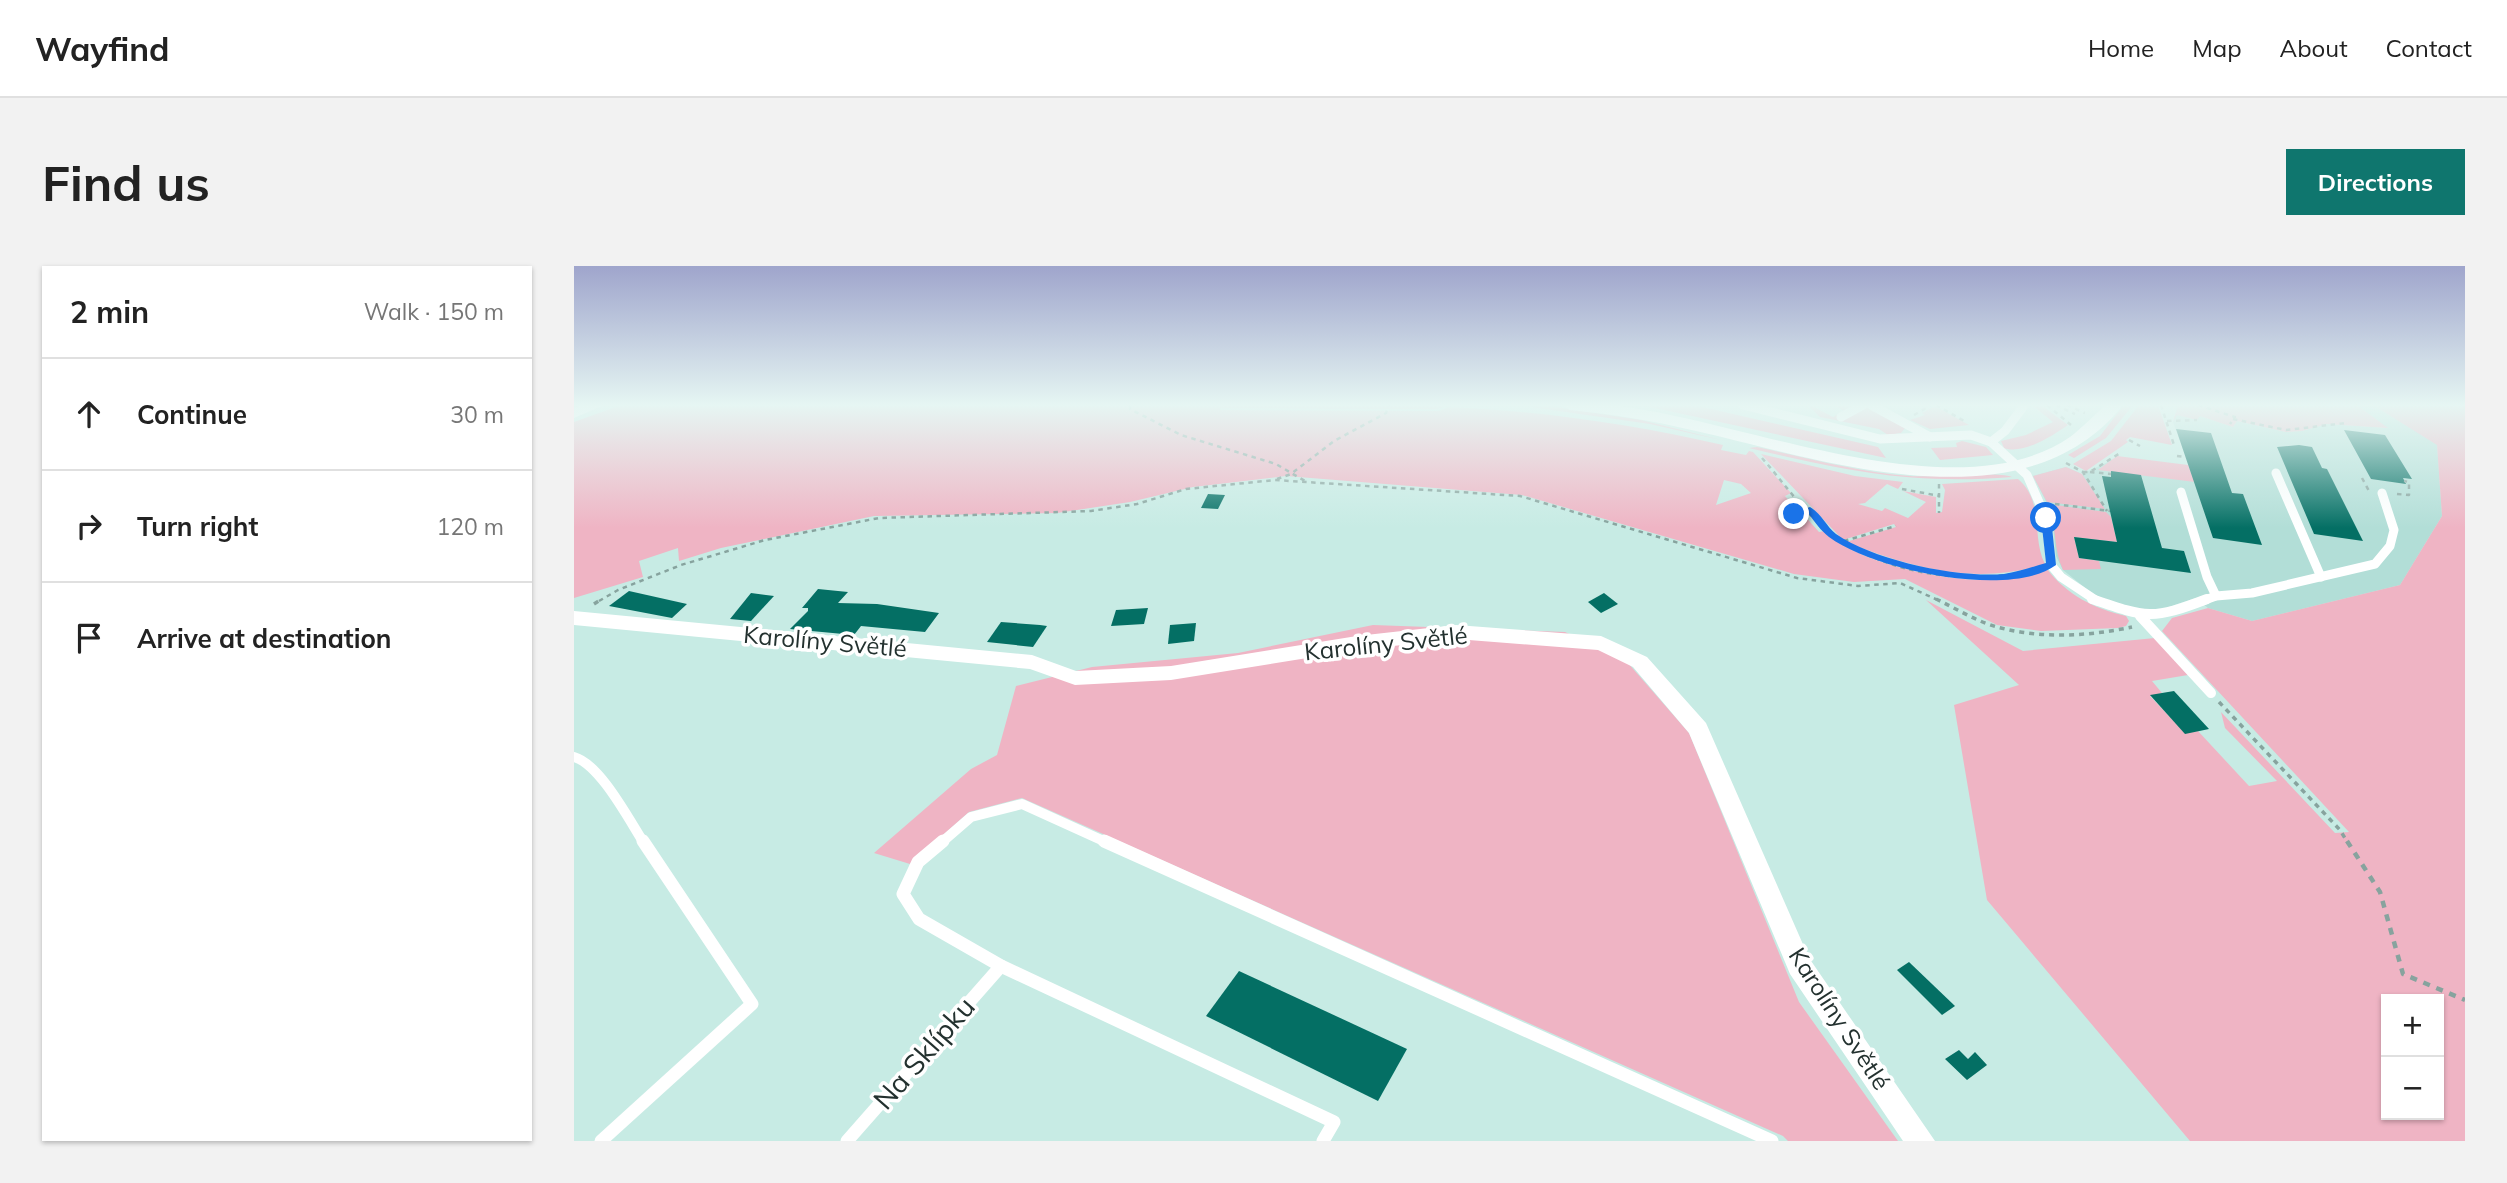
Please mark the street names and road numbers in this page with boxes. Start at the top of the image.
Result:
street label: Karolíny Světlé [742,619,908,663]
street label: Karolíny Světlé [1303,620,1469,666]
street label: Karolíny Světlé [1783,942,1897,1095]
street label: Na Sklípku [865,989,982,1116]

